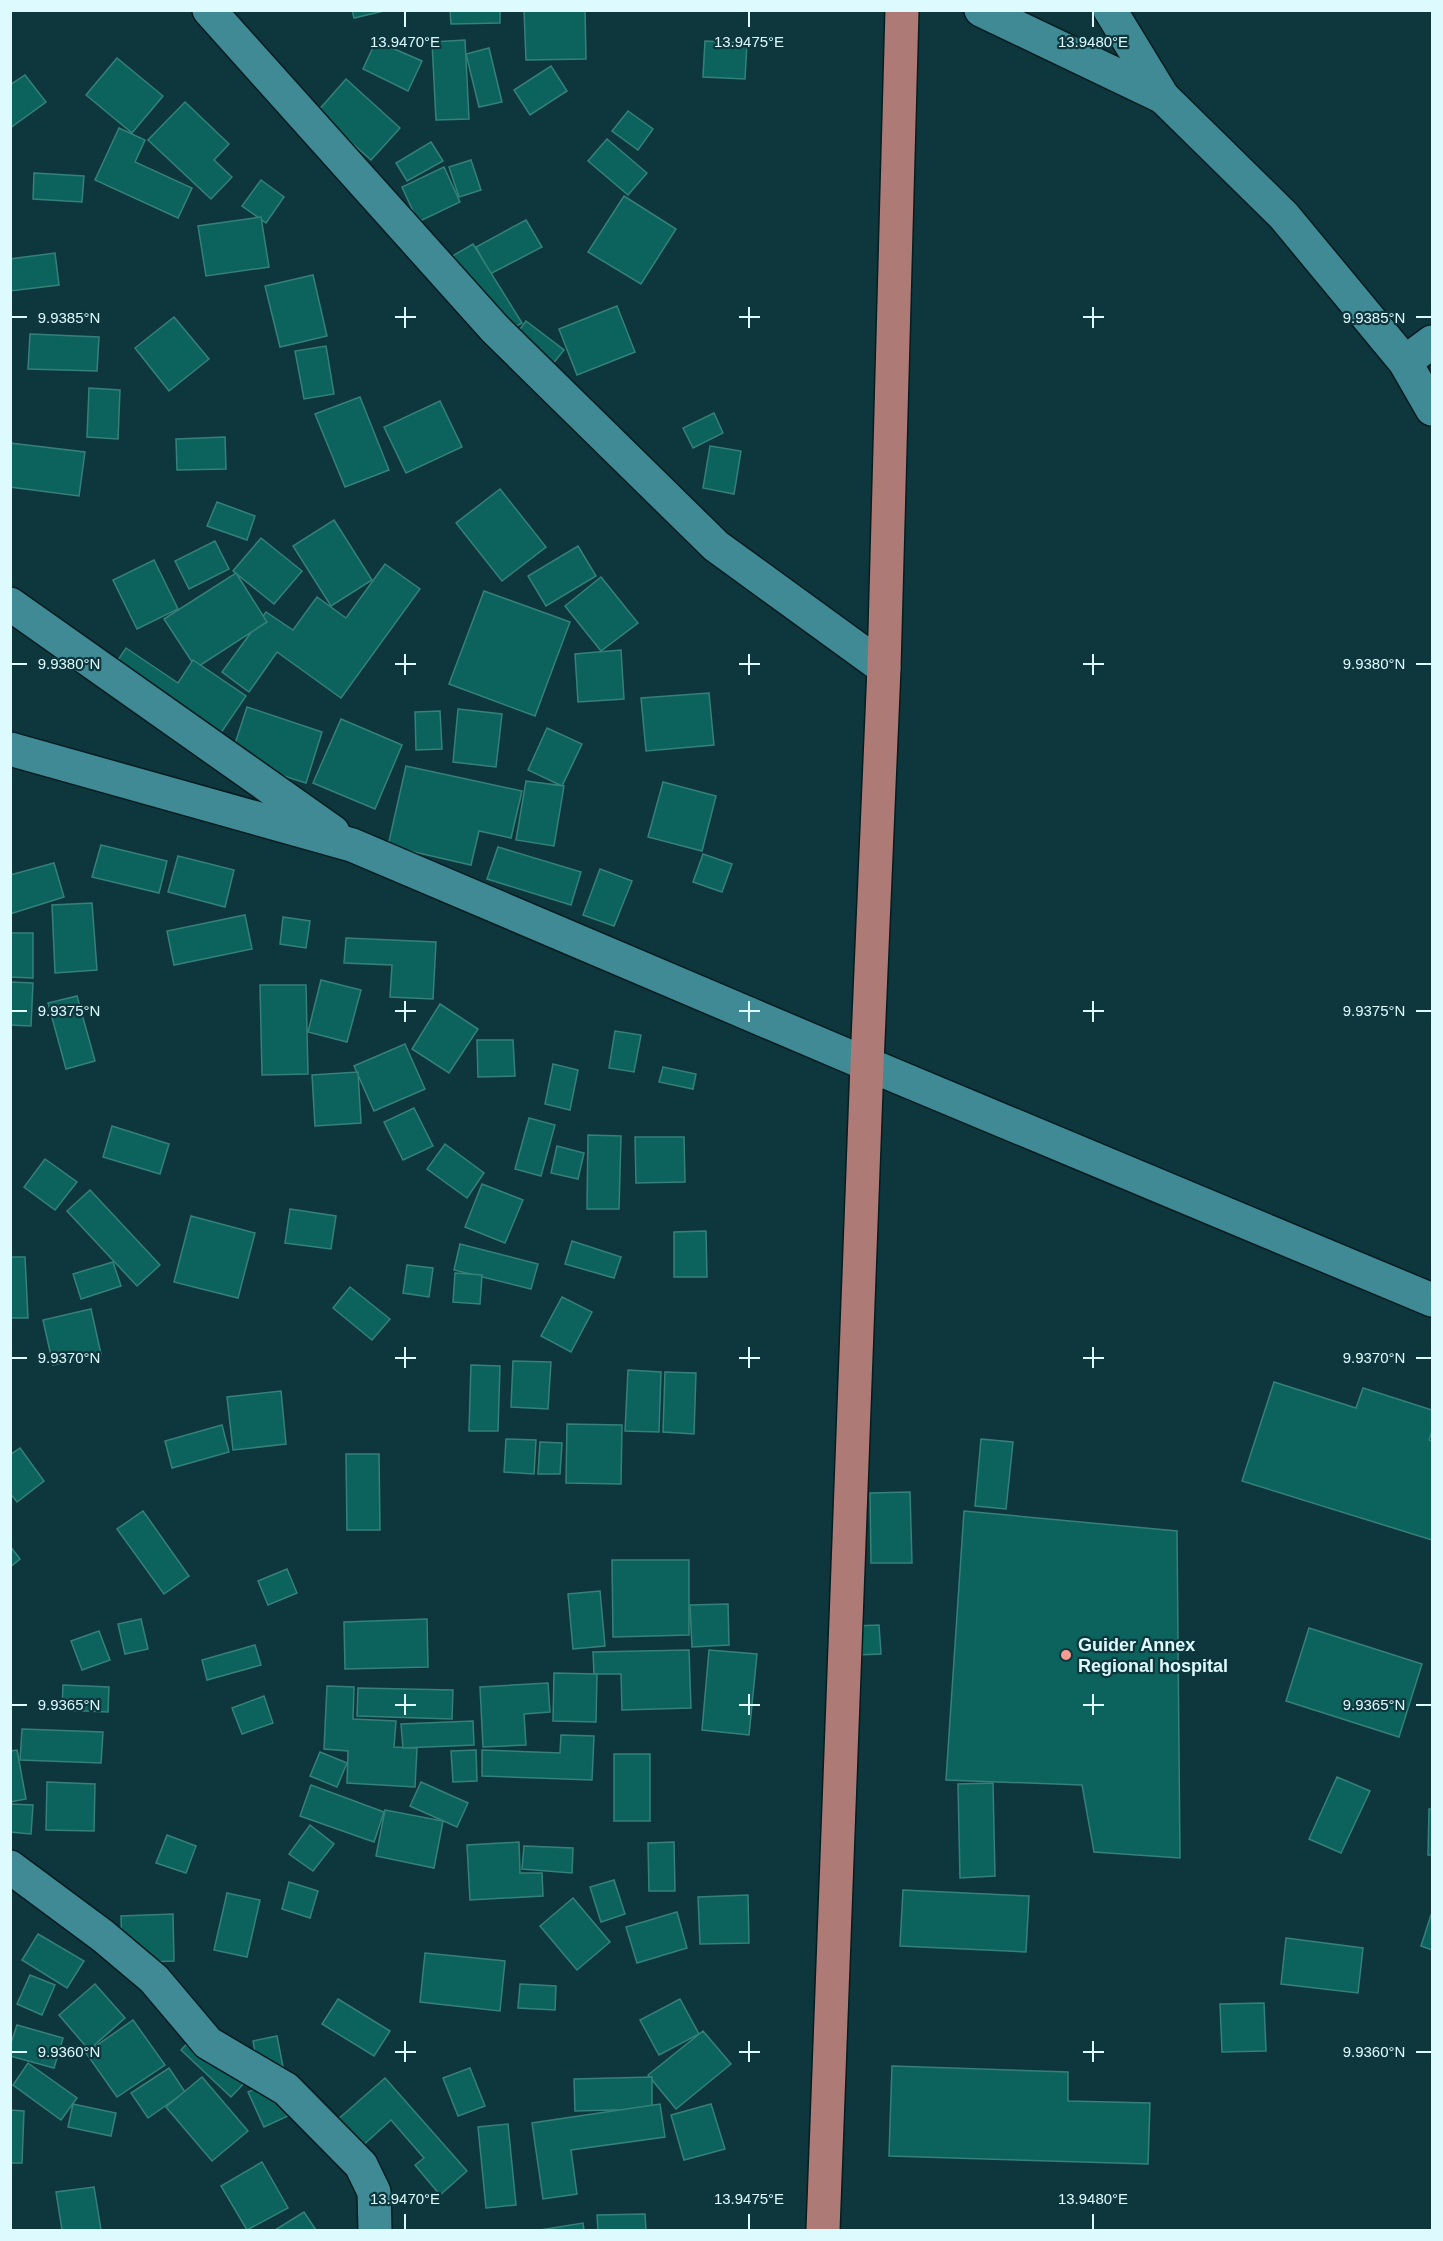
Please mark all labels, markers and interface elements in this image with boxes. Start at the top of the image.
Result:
text: 13.9470°E [370,33,440,50]
text: 13.9475°E [714,33,784,50]
text: 13.9480°E [1058,33,1128,50]
text: 9.9385°N [38,309,100,326]
text: 9.9385°N [1343,309,1405,326]
text: 9.9380°N [38,655,100,672]
text: 9.9380°N [1343,655,1405,672]
text: 9.9375°N [38,1002,100,1019]
text: 9.9375°N [1343,1002,1405,1019]
text: 9.9370°N [38,1349,100,1366]
text: 9.9370°N [1343,1349,1405,1366]
place label: Guider Annex Regional hospital [1078,1635,1228,1676]
marker: Guider Annex Regional hospital [1059,1648,1073,1662]
text: 9.9365°N [38,1696,100,1713]
text: 9.9365°N [1343,1696,1405,1713]
text: 9.9360°N [38,2043,100,2060]
text: 9.9360°N [1343,2043,1405,2060]
text: 13.9470°E [370,2190,440,2207]
text: 13.9475°E [714,2190,784,2207]
text: 13.9480°E [1058,2190,1128,2207]

